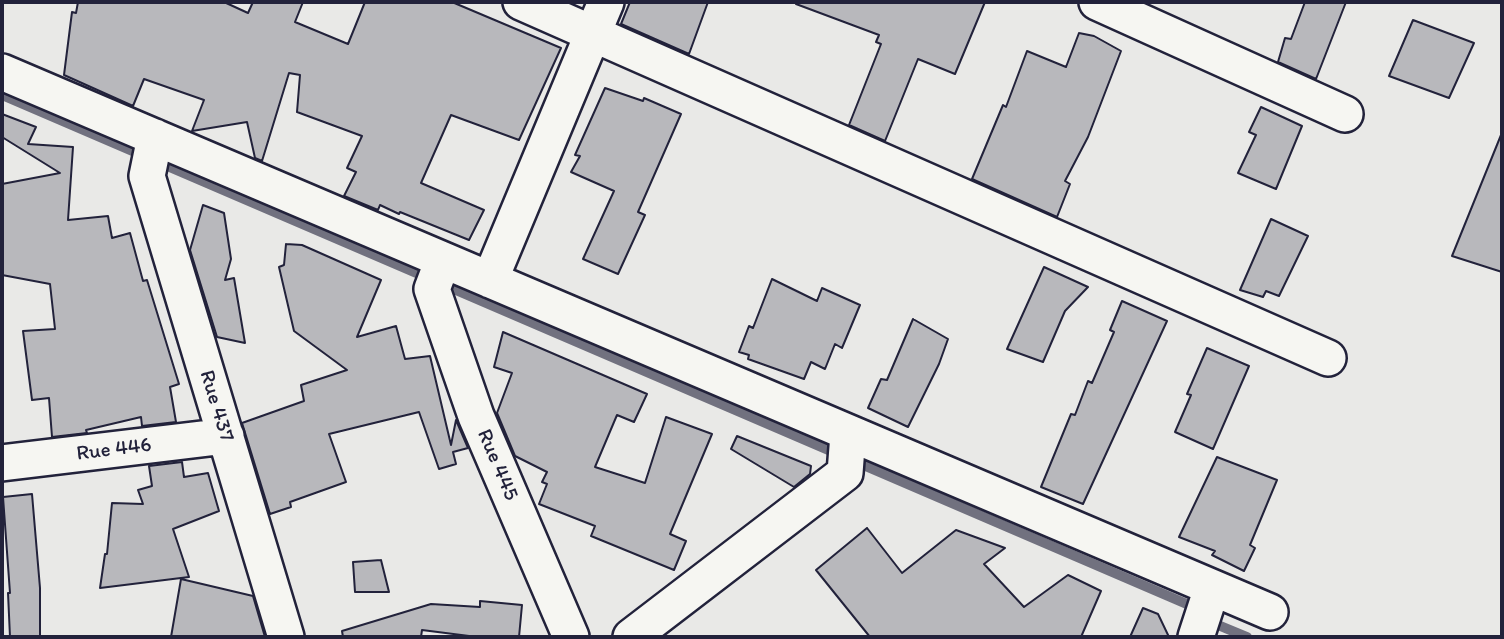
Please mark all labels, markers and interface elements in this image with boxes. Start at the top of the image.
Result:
street label: Rue 437 [193,367,239,445]
street label: Rue 445 [471,425,523,505]
street label: Rue 446 [75,433,153,467]

